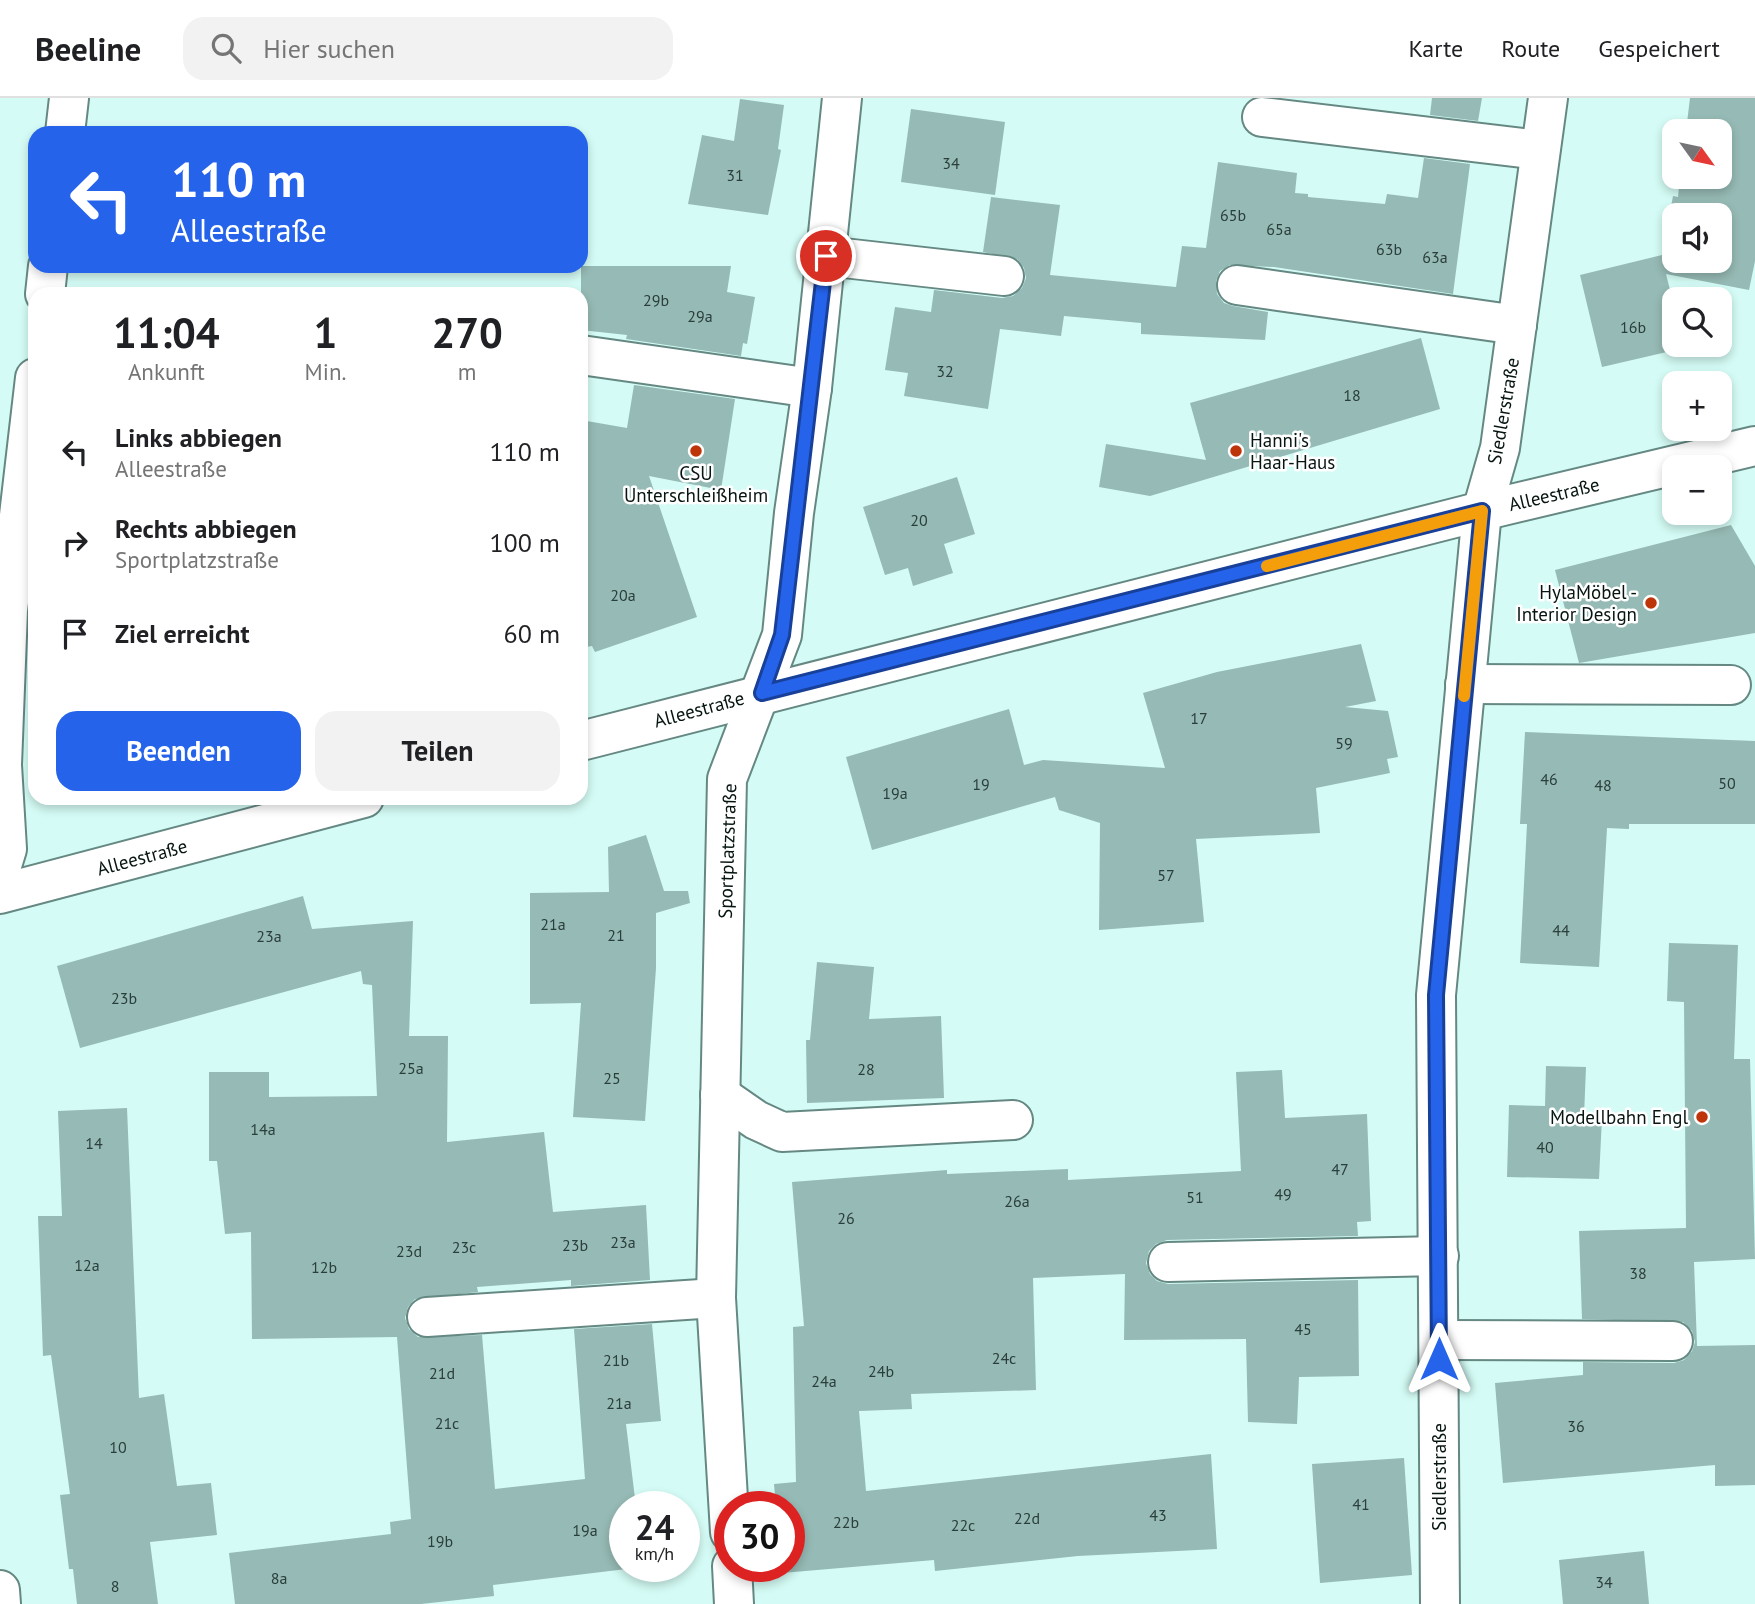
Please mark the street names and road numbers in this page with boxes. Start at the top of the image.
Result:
street label: Siedlerstraße [1482,356,1524,466]
street label: Alleestraße [1506,472,1602,516]
street label: Alleestraße [651,685,747,733]
street label: Sportplatzstraße [713,783,741,919]
street label: Alleestraße [94,833,190,881]
street label: Siedlerstraße [1427,1423,1451,1531]

